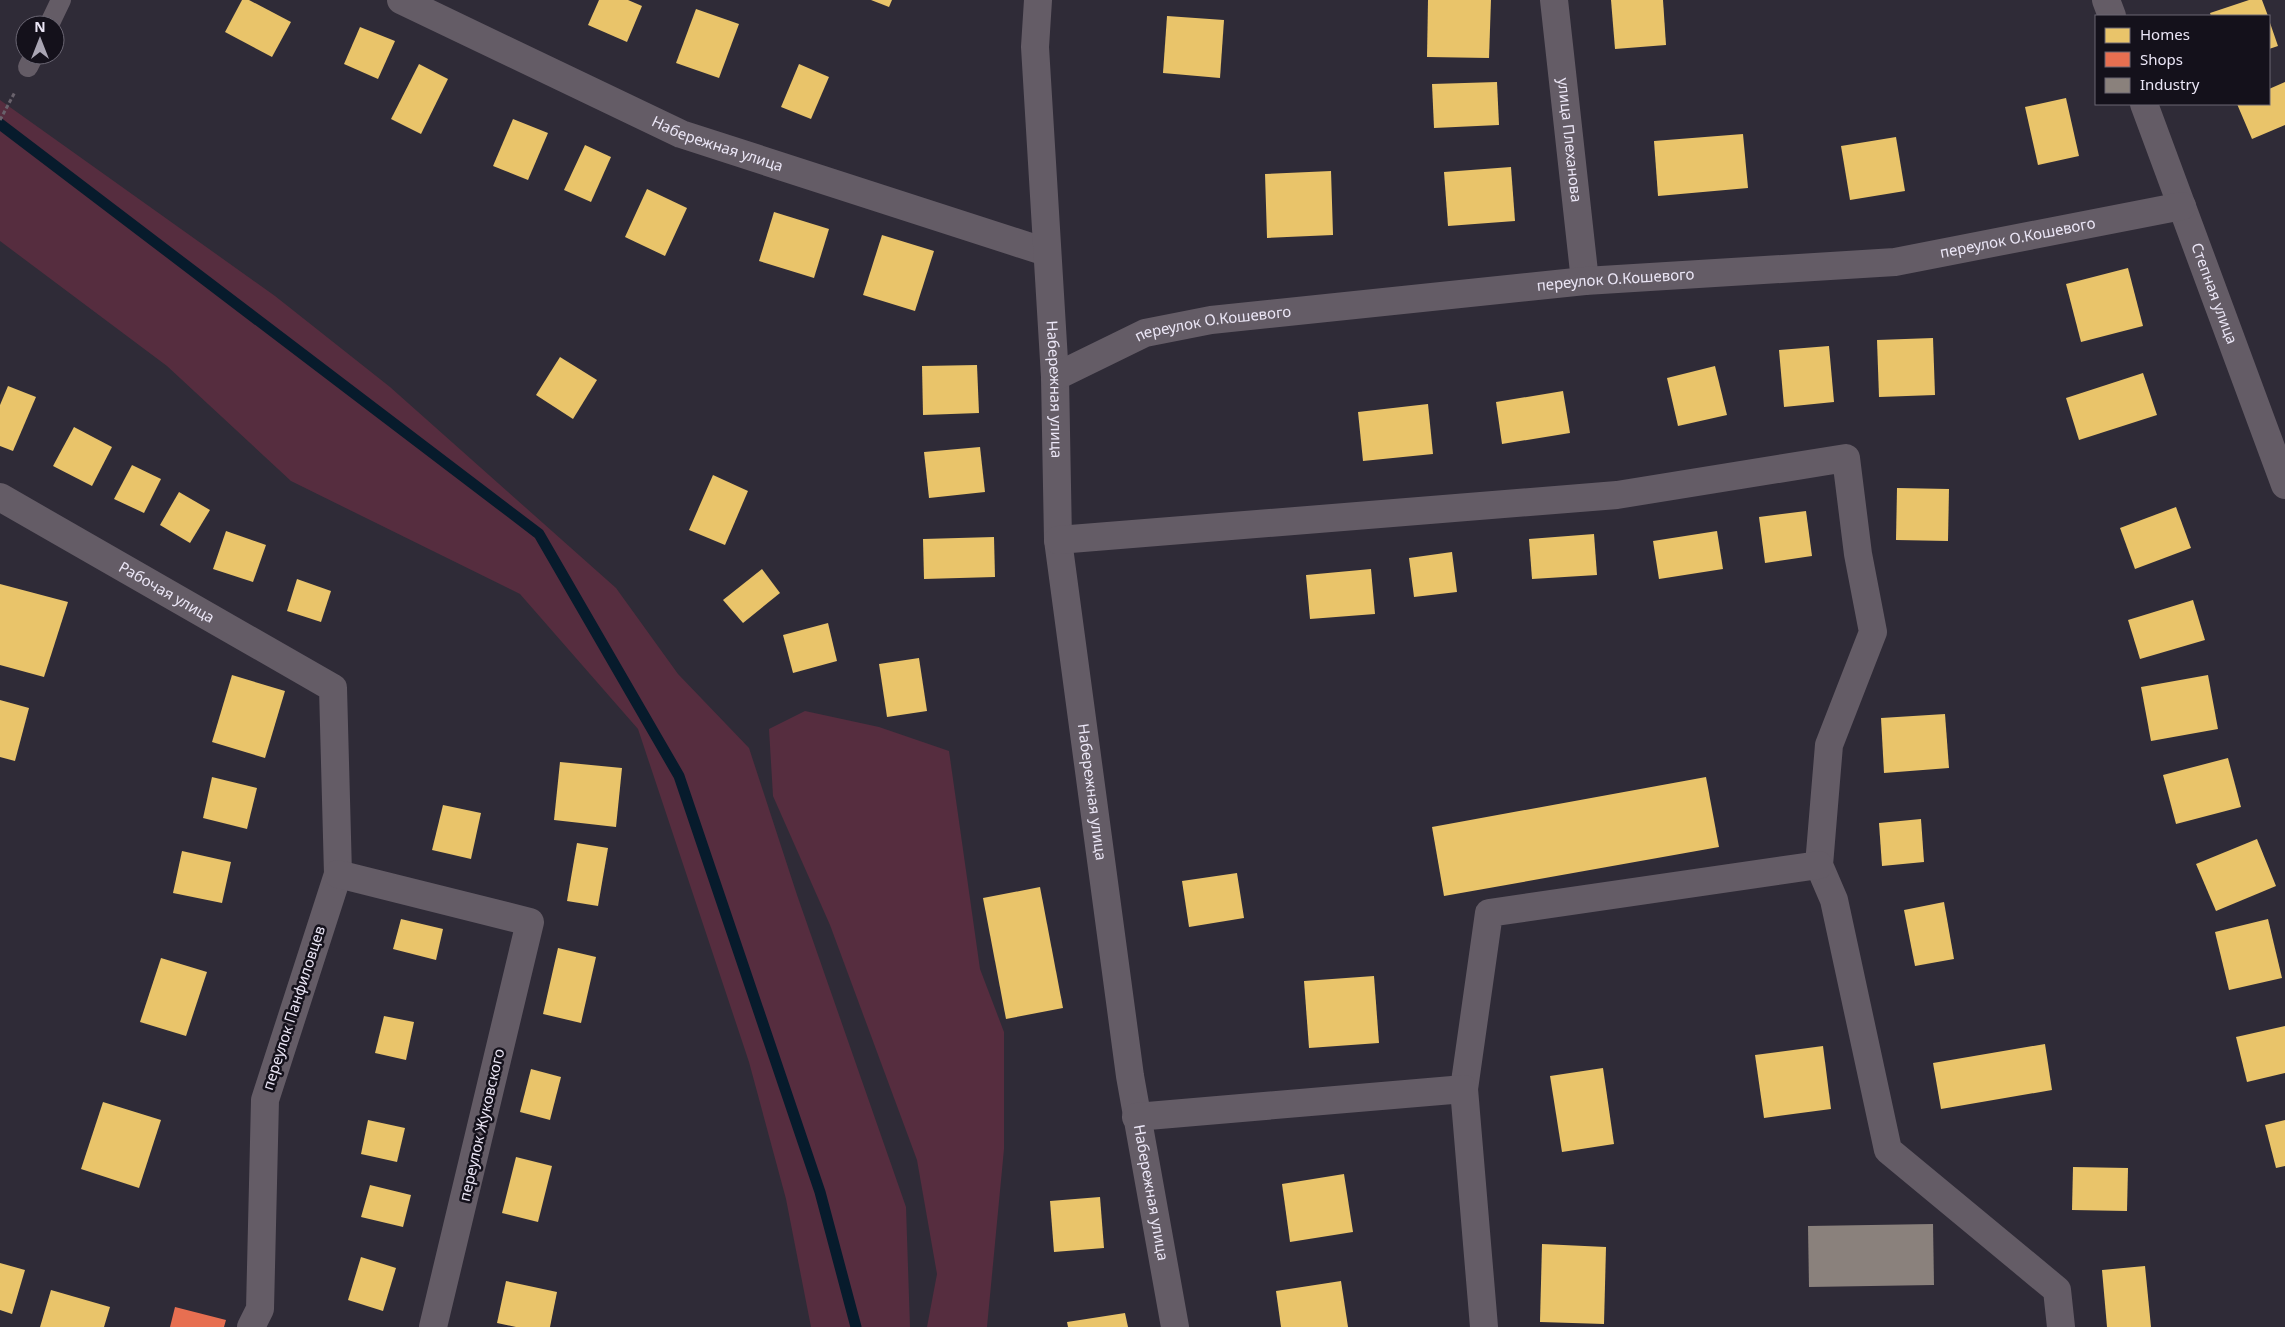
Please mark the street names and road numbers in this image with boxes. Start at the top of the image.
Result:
street label: улица Плеханова [1554,77,1587,203]
street label: Набережная улица [649,111,786,175]
street label: переулок О.Кошевого [1938,212,2097,262]
street label: Степная улица [2187,240,2243,346]
street label: переулок О.Кошевого [1536,263,1695,295]
street label: переулок О.Кошевого [1131,301,1292,346]
street label: Набережная улица [1043,320,1067,458]
street label: Рабочая улица [116,556,218,627]
street label: Набережная улица [1074,722,1112,862]
street label: переулок Панфиловцев [257,923,329,1092]
street label: переулок Жуковского [454,1046,508,1203]
street label: Набережная улица [1130,1123,1174,1262]

